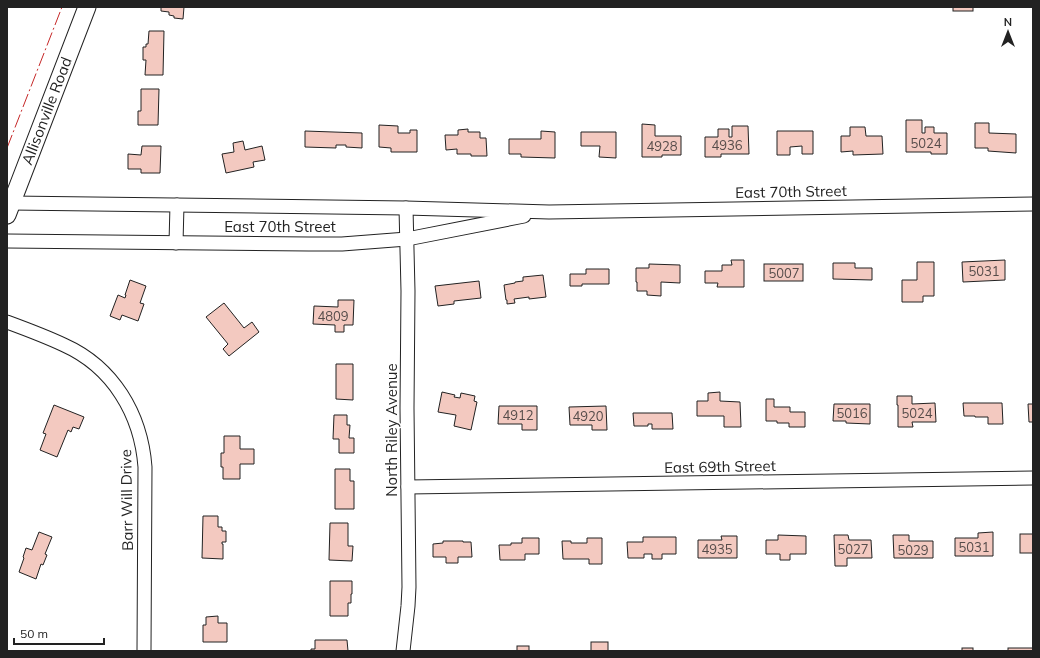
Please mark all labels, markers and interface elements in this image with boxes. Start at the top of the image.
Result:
north arrow [988,12,1028,52]
text: N [1004,15,1012,29]
street label: Allisonville Road [17,54,76,167]
house number: 5024 [910,135,942,151]
house number: 4936 [711,137,743,153]
house number: 4928 [646,138,678,154]
street label: East 70th Street [735,181,847,202]
street label: East 70th Street [224,217,336,236]
house number: 5031 [968,263,1000,279]
house number: 5007 [768,265,800,281]
house number: 4809 [317,308,349,324]
street label: North Riley Avenue [382,363,401,497]
house number: 5016 [836,405,868,421]
house number: 5024 [901,405,933,421]
house number: 4912 [502,407,534,423]
house number: 4920 [572,408,604,424]
street label: Barr Will Drive [116,449,137,551]
street label: East 69th Street [664,456,776,477]
house number: 5031 [958,539,990,555]
house number: 4935 [701,541,733,557]
house number: 5027 [837,541,869,557]
house number: 5029 [897,542,929,558]
scale bar [14,620,104,646]
text: 50 m [20,626,48,641]

